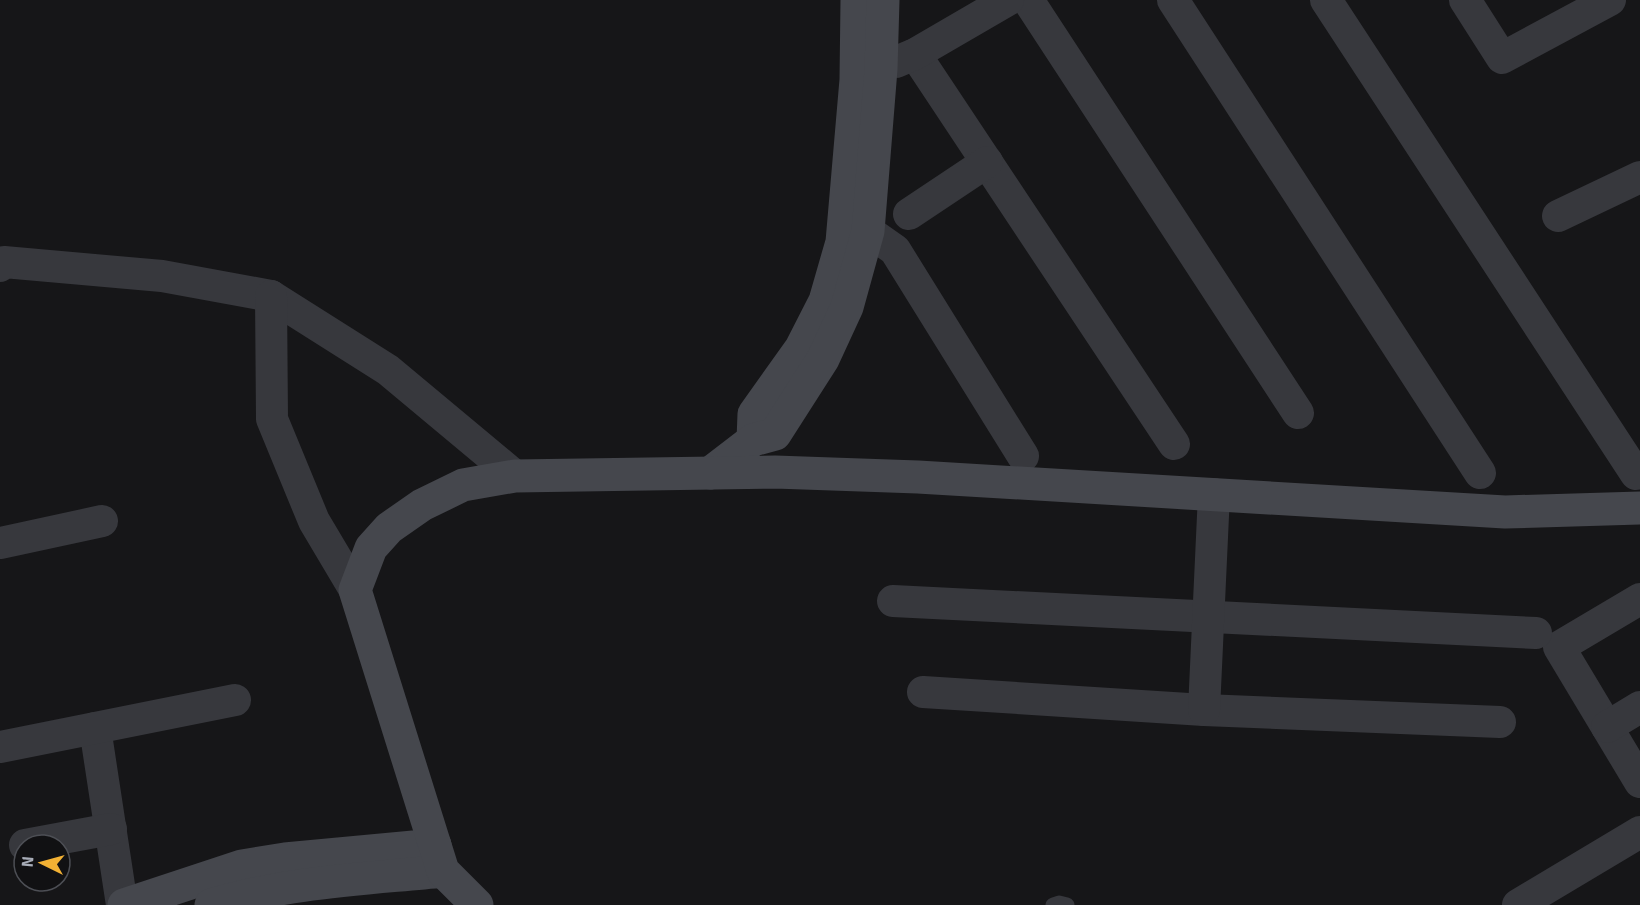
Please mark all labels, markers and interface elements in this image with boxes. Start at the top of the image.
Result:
north arrow [12,833,72,893]
text: N [18,855,39,868]

